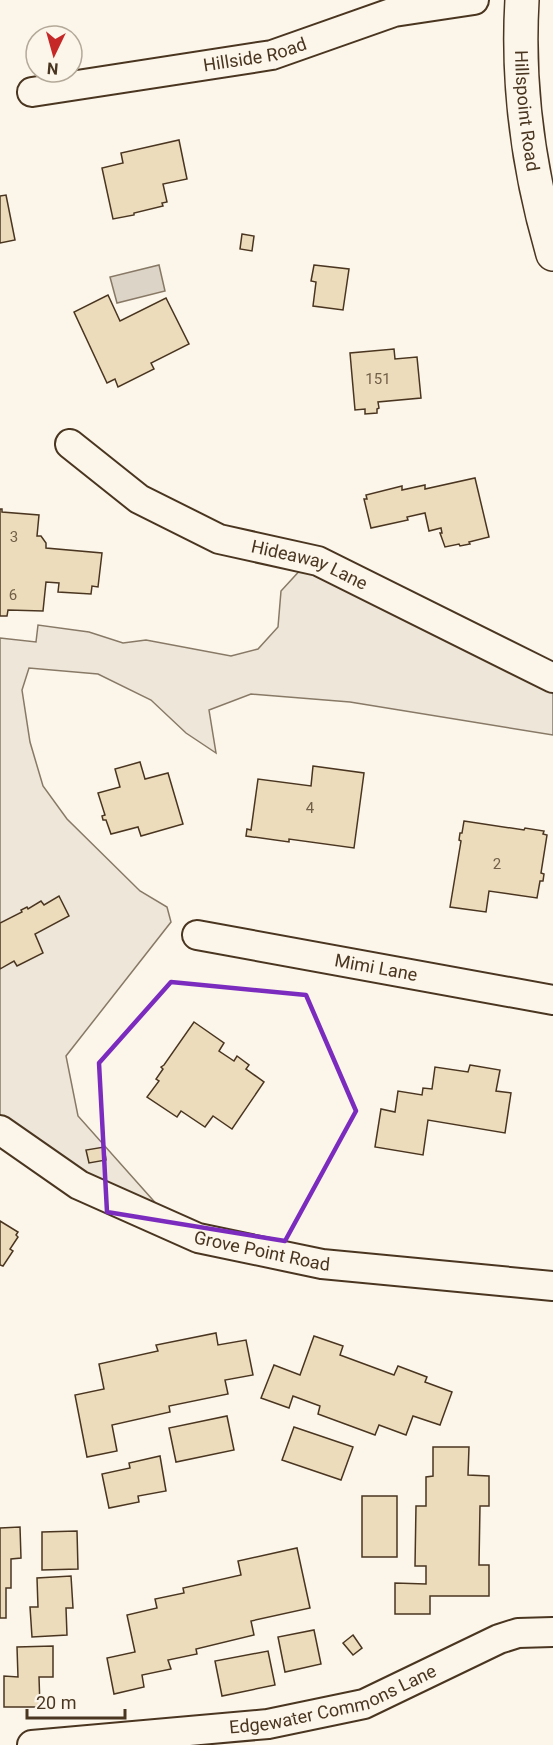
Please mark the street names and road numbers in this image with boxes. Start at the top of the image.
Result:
street label: Hillside Road [202,33,309,75]
street label: Hillspoint Road [511,50,544,173]
street label: Hideaway Lane [249,535,371,594]
street label: Mimi Lane [333,949,419,985]
street label: Grove Point Road [192,1226,331,1275]
street label: Edgewater Commons Lane [228,1660,439,1737]

